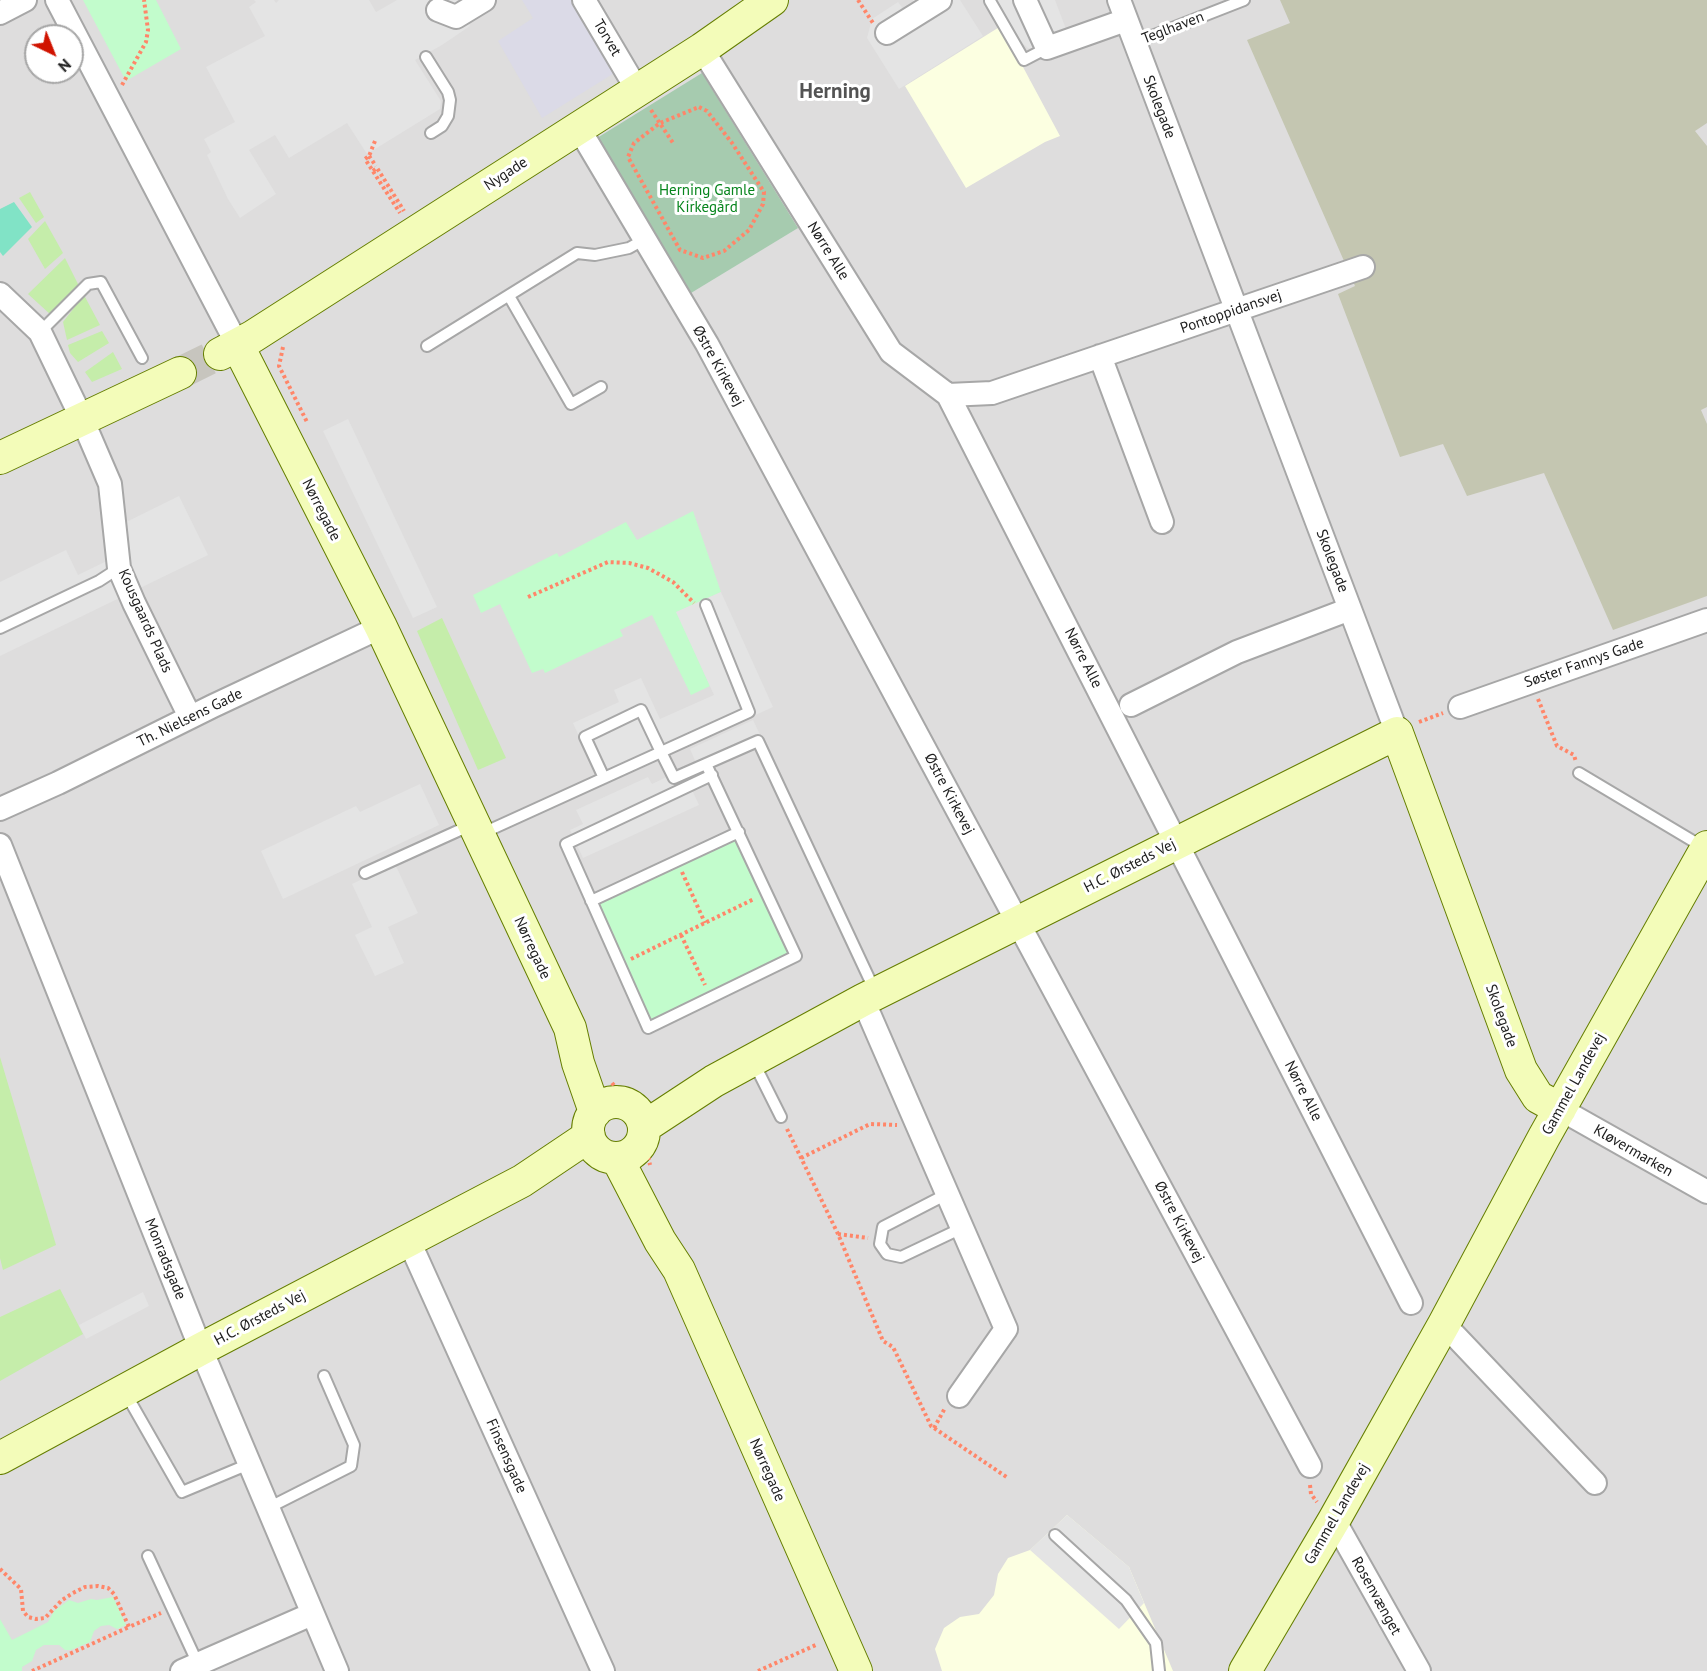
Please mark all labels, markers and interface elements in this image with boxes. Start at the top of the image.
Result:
street label: Teglhaven [1140,8,1206,48]
street label: Torvet [589,17,625,59]
north arrow [24,24,84,84]
text: N [54,55,76,77]
street label: Skolegade [1139,73,1179,141]
district label: Herning [799,79,871,105]
street label: Nygade [481,153,531,195]
park label: Herning Gamle Kirkegård [659,182,755,217]
street label: Nørre Alle [803,219,853,283]
street label: Pontoppidansvej [1178,286,1284,338]
street label: Østre Kirkevej [688,322,748,410]
street label: Nørregade [298,476,344,544]
street label: Skolegade [1312,527,1352,595]
street label: Kousgaards Plads [114,566,176,676]
street label: Nørre Alle [1060,625,1106,691]
street label: Søster Fannys Gade [1522,634,1646,692]
street label: Th. Nielsens Gade [135,685,245,751]
street label: Østre Kirkevej [920,750,978,838]
street label: H.C. Ørsteds Vej [1081,835,1179,897]
street label: Nørregade [510,914,554,982]
street label: Skolegade [1481,982,1521,1050]
street label: Gammel Landevej [1538,1030,1610,1138]
street label: Nørre Alle [1280,1058,1326,1124]
street label: Kløvermarken [1590,1121,1676,1181]
street label: Østre Kirkevej [1150,1178,1208,1266]
street label: Monradsgade [141,1216,189,1302]
street label: H.C. Ørsteds Vej [211,1286,309,1350]
street label: Finsensgade [482,1416,530,1496]
street label: Nørregade [745,1436,789,1504]
street label: Gammel Landevej [1301,1460,1373,1568]
street label: Rosenvænget [1347,1554,1405,1638]

